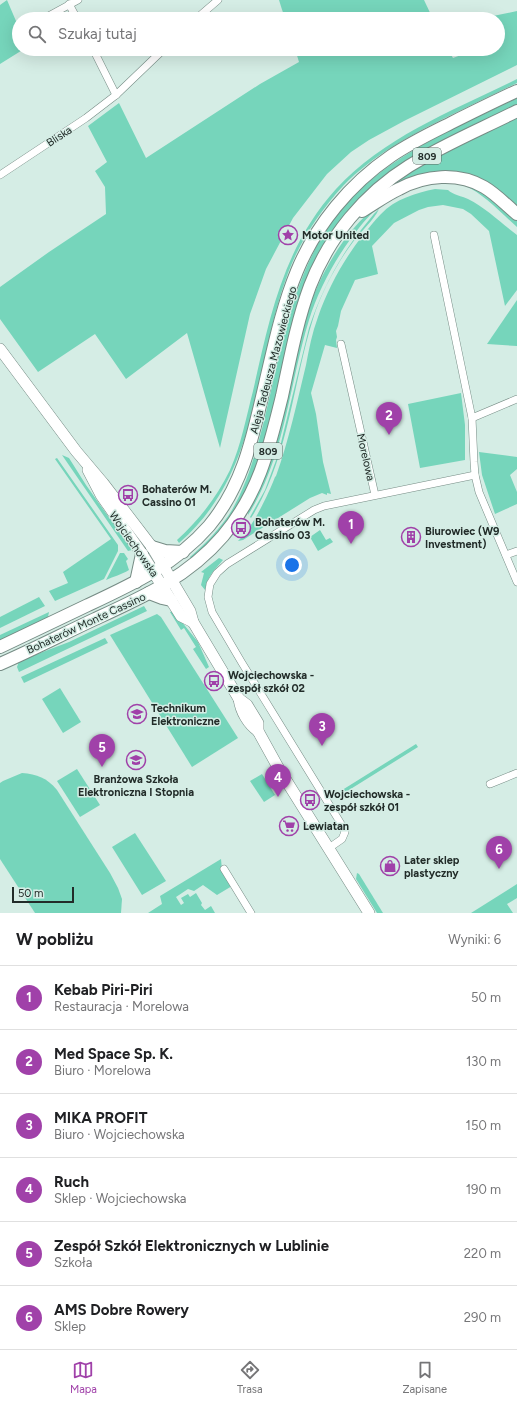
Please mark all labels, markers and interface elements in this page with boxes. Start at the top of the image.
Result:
search box [12,12,505,56]
icon: search [26,23,48,45]
text: Szukaj tutaj [58,25,137,43]
street label: Bliska [44,123,74,149]
road number: 809 [413,148,441,164]
place icon: Motor United [277,224,299,246]
place label: Motor United [302,229,369,242]
street label: Aleja Tadeusza Mazowieckiego [248,285,299,435]
pin: 2 [376,402,402,435]
street label: Morelowa [354,432,377,482]
road number: 809 [254,443,282,459]
place label: Bohaterów M. Cassino 01 [142,483,212,509]
bus stop icon: Bohaterów M. Cassino 01 [117,484,139,506]
street label: Wojciechowska [106,509,161,579]
pin: 1 [338,511,364,544]
place label: Bohaterów M. Cassino 03 [255,516,325,542]
bus stop icon: Bohaterów M. Cassino 03 [230,517,252,539]
place label: Biurowiec (W9 Investment) [425,525,499,551]
building icon: Biurowiec (W9 Investment) [400,526,422,548]
your location [282,555,302,575]
street label: Bohaterów Monte Cassino [25,590,148,657]
place label: Wojciechowska - zespół szkół 02 [228,669,314,695]
bus stop icon: Wojciechowska - zespół szkół 02 [203,670,225,692]
place label: Technikum Elektroniczne [151,702,220,728]
school or university icon: Technikum Elektroniczne [126,703,148,725]
pin: 3 [309,713,335,746]
pin: 5 [89,734,115,767]
school or university icon: Branżowa Szkoła Elektroniczna I Stopnia [125,749,147,771]
pin: 4 [265,764,291,797]
place label: Branżowa Szkoła Elektroniczna I Stopnia [78,773,194,799]
place label: Wojciechowska - zespół szkół 01 [324,788,410,814]
bus stop icon: Wojciechowska - zespół szkół 01 [299,789,321,811]
supermarket icon: Lewiatan [278,815,300,837]
place label: Lewiatan [303,820,349,833]
pin: 6 [486,836,512,869]
place label: Later sklep plastyczny [404,854,460,880]
shop icon: Later sklep plastyczny [379,855,401,877]
scale bar [12,885,74,904]
text: 50 m [18,887,43,900]
text: W pobliżu [16,929,93,949]
text: Wyniki: 6 [448,932,501,947]
text: Kebab Piri-Piri [54,981,153,999]
text: 1 [26,990,32,1005]
text: 50 m [471,990,501,1005]
text: Restauracja · Morelowa [54,999,189,1014]
text: Med Space Sp. K. [54,1045,173,1063]
text: 2 [25,1054,33,1069]
text: 130 m [466,1054,501,1069]
text: Biuro · Morelowa [54,1063,151,1078]
text: MIKA PROFIT [54,1109,147,1127]
text: 3 [25,1118,33,1133]
text: 150 m [466,1118,501,1133]
text: Biuro · Wojciechowska [54,1127,185,1142]
text: Ruch [54,1173,89,1191]
text: 4 [25,1182,33,1197]
text: 190 m [466,1182,501,1197]
text: Sklep · Wojciechowska [54,1191,187,1206]
text: Zespół Szkół Elektronicznych w Lublinie [54,1237,329,1255]
text: 5 [25,1246,33,1261]
text: 220 m [464,1246,501,1261]
text: Szkoła [54,1255,92,1270]
text: AMS Dobre Rowery [54,1301,189,1319]
text: 6 [25,1310,33,1325]
text: 290 m [464,1310,501,1325]
text: Sklep [54,1319,86,1334]
tab: Mapa [70,1359,97,1396]
tab: Trasa [237,1359,263,1396]
tab: Zapisane [402,1359,447,1396]

